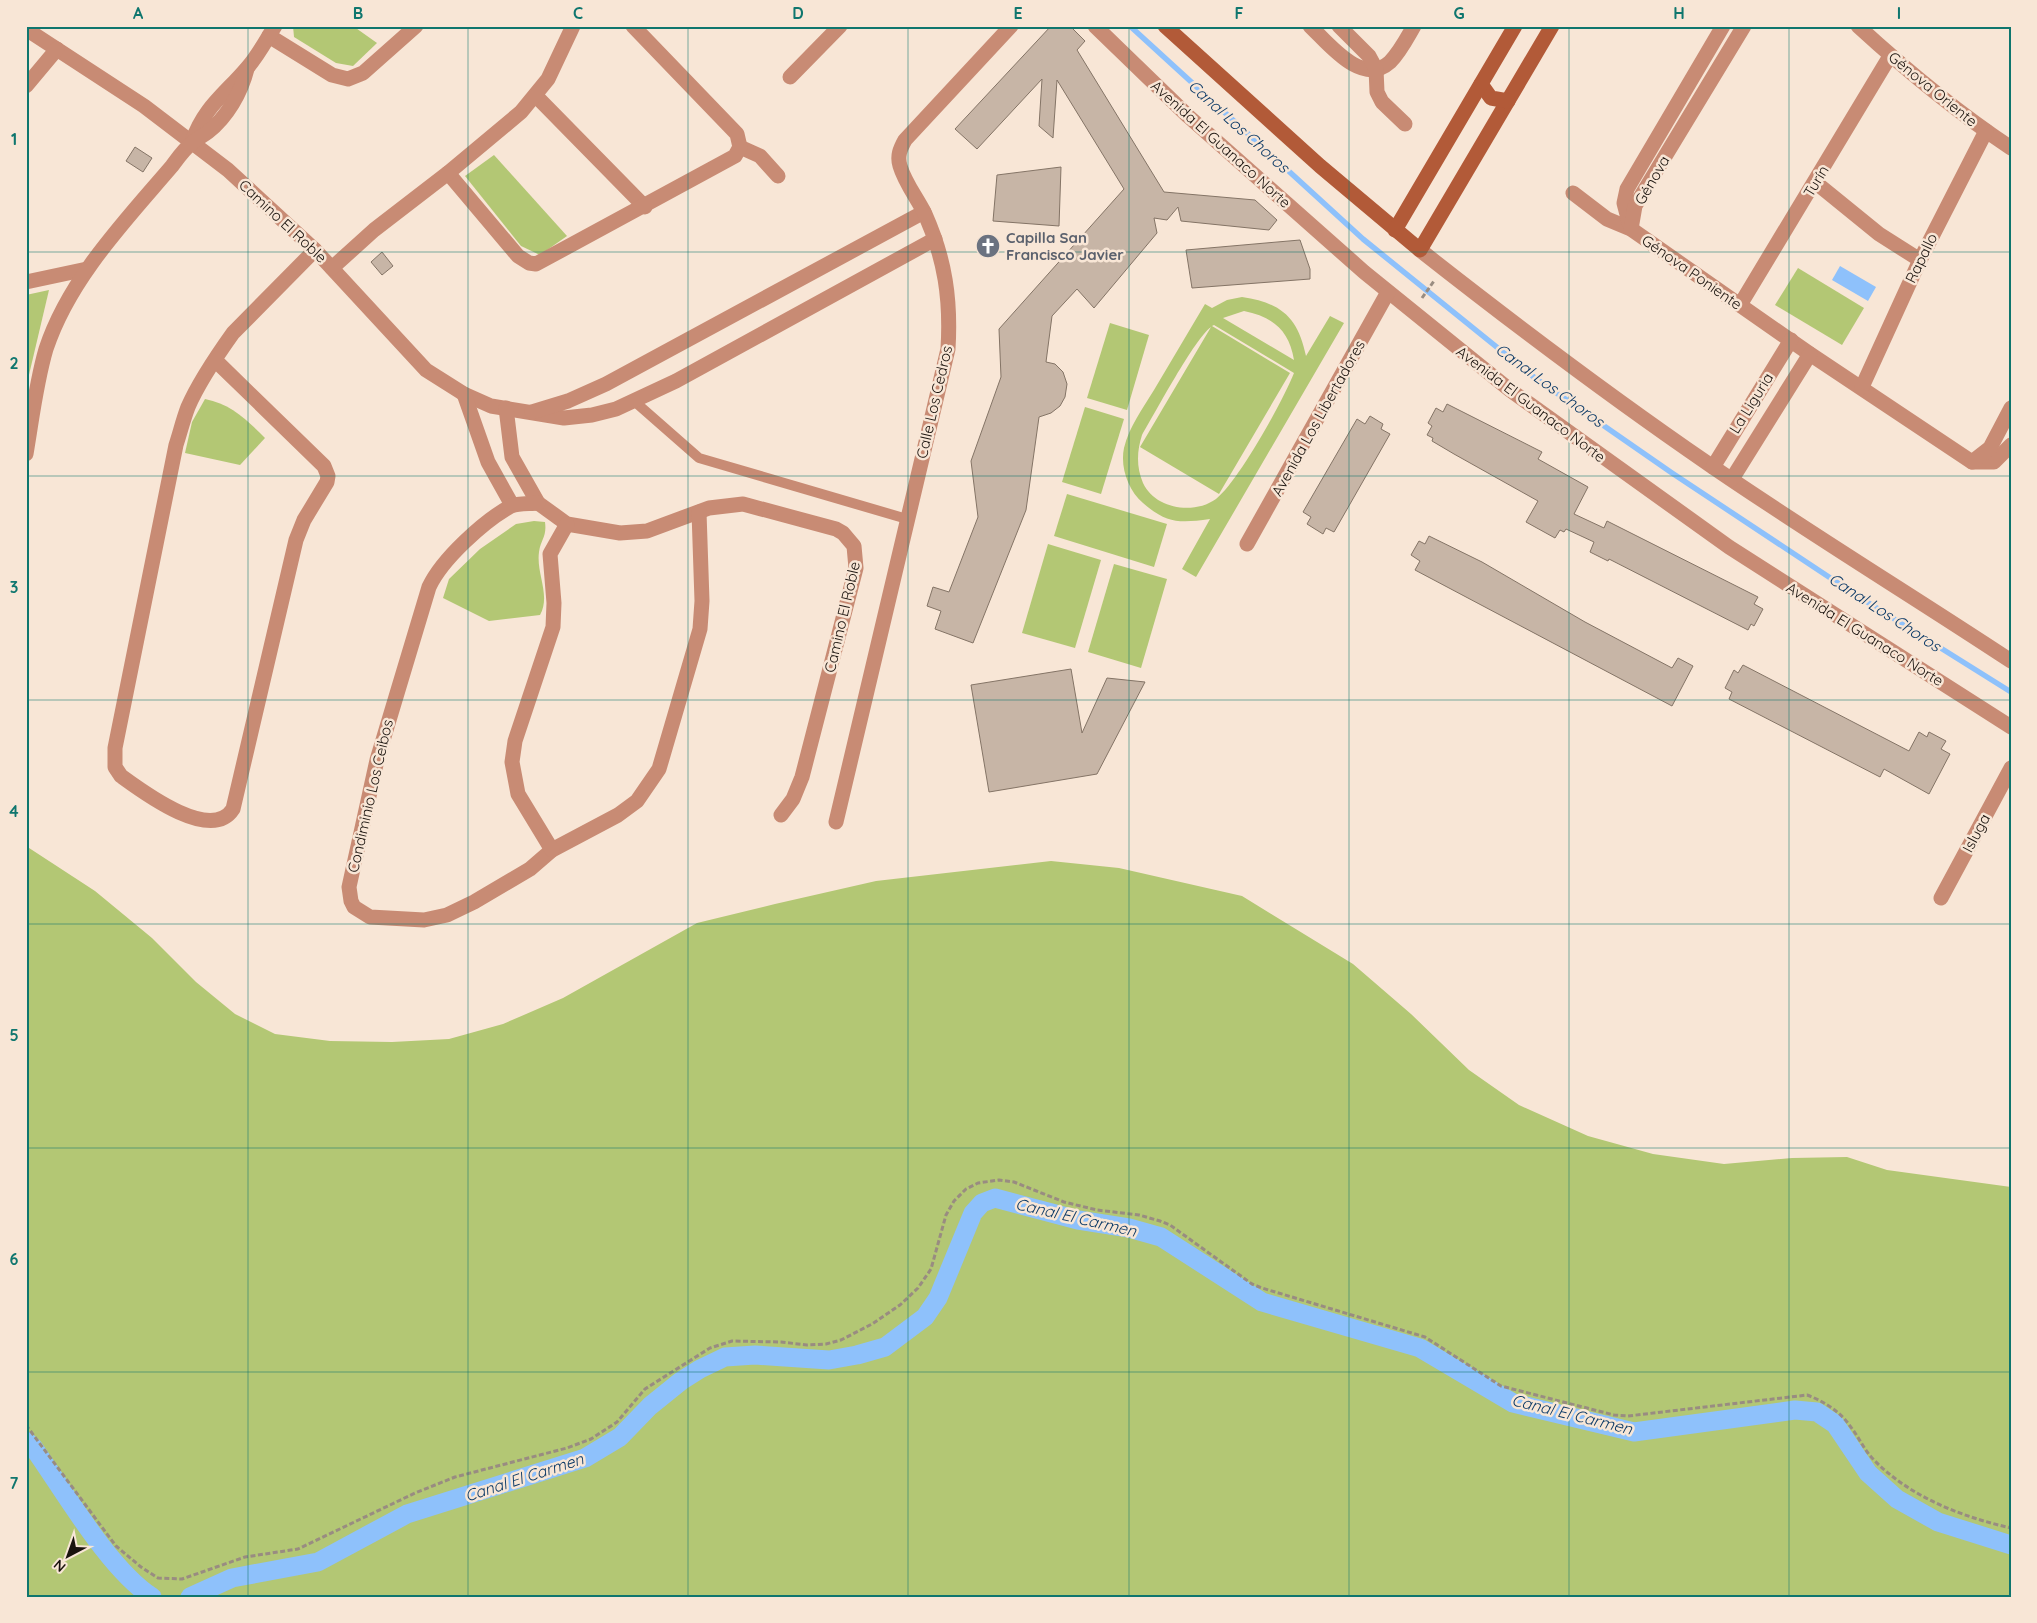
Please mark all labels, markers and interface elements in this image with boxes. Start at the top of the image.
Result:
text: A [133,3,144,23]
text: B [353,3,363,23]
text: C [573,3,583,23]
text: D [792,3,804,23]
text: E [1013,3,1023,23]
text: F [1235,3,1244,23]
text: G [1453,3,1465,23]
text: H [1673,3,1685,23]
text: I [1897,3,1901,23]
street label: Génova Oriente [1885,47,1981,131]
water label: Canal Los Choros [1184,75,1295,178]
street label: Avenida El Guanaco Norte [1147,76,1295,212]
text: 1 [11,129,17,149]
street label: Génova [1630,152,1674,208]
street label: Turín [1799,162,1833,200]
street label: Camino El Roble [235,175,331,267]
place label: Capilla San Francisco Javier [1006,228,1124,264]
street label: Génova Poniente [1638,230,1746,314]
street label: Rapallo [1901,230,1941,286]
church icon: Capilla San Francisco Javier [975,233,1001,259]
street label: Avenida Los Libertadores [1267,337,1369,499]
water label: Canal Los Choros [1492,339,1609,432]
street label: Avenida El Guanaco Norte [1453,342,1609,466]
street label: Calle Los Cedros [912,344,956,460]
text: 2 [9,353,19,373]
street label: La Liguria [1725,369,1777,437]
street label: Camino El Roble [820,560,864,674]
water label: Canal Los Choros [1825,568,1946,656]
text: 3 [10,577,18,597]
street label: Avenida El Guanaco Norte [1783,578,1947,690]
street label: Condiminio Los Ceibos [343,718,397,874]
text: 4 [9,801,19,821]
street label: Isluga [1958,810,1994,856]
text: 5 [9,1025,19,1045]
water label: Canal El Carmen [1014,1193,1139,1241]
text: 6 [10,1249,19,1269]
water label: Canal El Carmen [1510,1389,1635,1439]
water label: Canal El Carmen [462,1448,587,1506]
text: 7 [10,1473,19,1493]
north arrow [42,1530,92,1580]
text: N [50,1556,69,1576]

